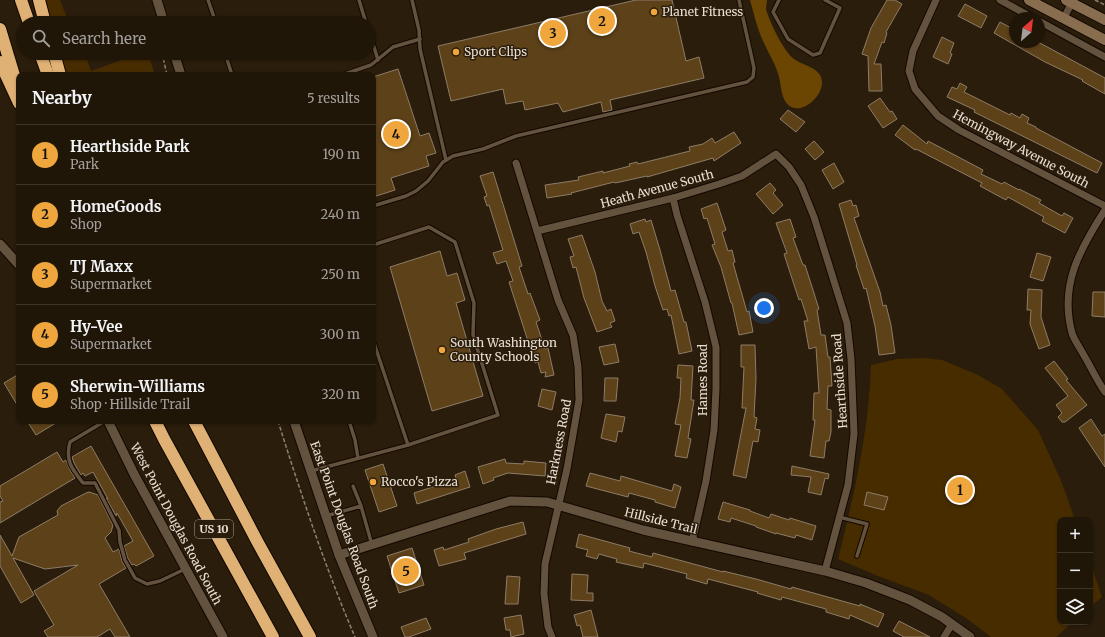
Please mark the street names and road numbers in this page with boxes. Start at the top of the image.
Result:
street label: Hemingway Avenue South [951,106,1092,191]
street label: Heath Avenue South [599,166,715,211]
street label: Hearthside Road [829,333,850,429]
street label: Hames Road [695,344,710,416]
street label: Harkness Road [543,398,574,486]
street label: East Point Douglas Road South [307,439,382,611]
street label: West Point Douglas Road South [127,440,226,607]
street label: Hillside Trail [623,504,699,537]
road number: US 10 [195,520,233,538]

